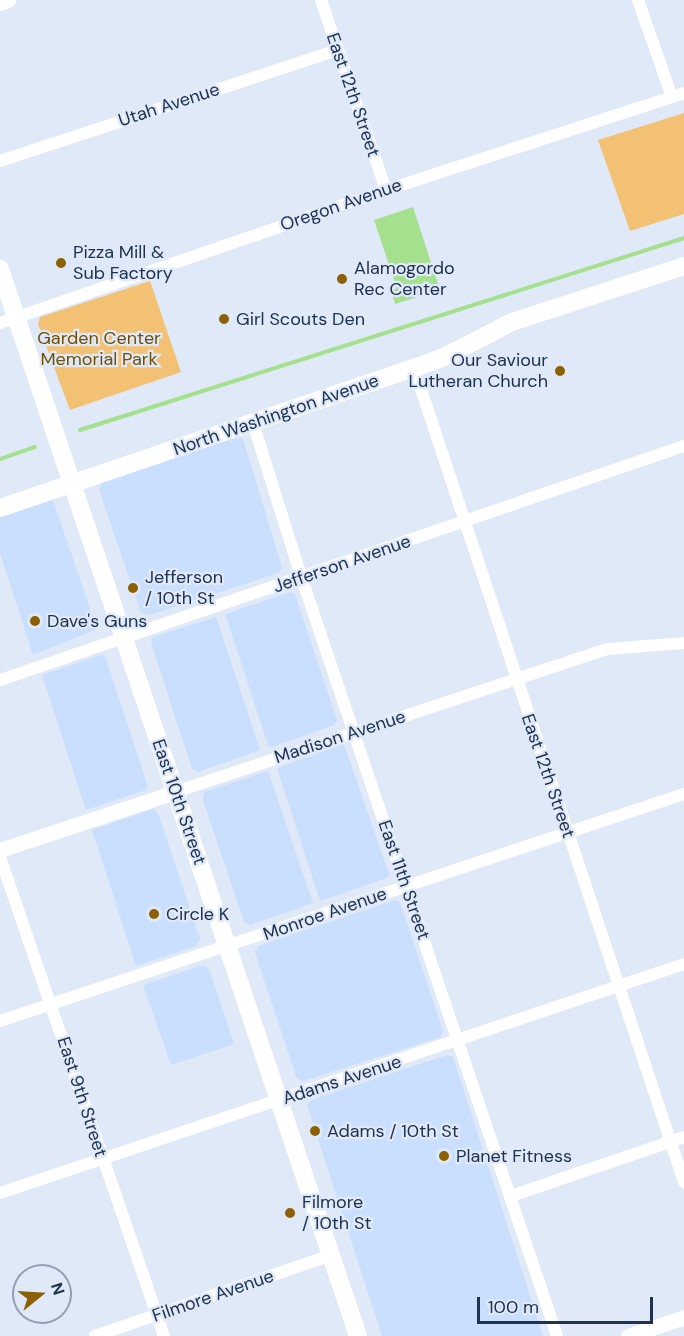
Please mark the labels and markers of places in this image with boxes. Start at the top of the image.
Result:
place label: Pizza Mill & Sub Factory [73,242,173,284]
marker: Pizza Mill & Sub Factory [54,256,68,270]
place label: Alamogordo Rec Center [354,258,455,300]
marker: Alamogordo Rec Center [335,272,349,286]
place label: Girl Scouts Den [236,308,365,330]
marker: Girl Scouts Den [217,312,231,326]
place label: Our Saviour Lutheran Church [408,350,548,392]
marker: Our Saviour Lutheran Church [553,364,567,378]
place label: Jefferson / 10th St [145,567,223,610]
marker: Jefferson / 10th St [126,581,140,595]
place label: Dave's Guns [47,610,147,632]
marker: Dave's Guns [28,614,42,628]
place label: Circle K [166,903,229,925]
marker: Circle K [147,907,161,921]
place label: Adams / 10th St [327,1120,459,1142]
marker: Adams / 10th St [308,1124,322,1138]
place label: Planet Fitness [456,1145,572,1167]
marker: Planet Fitness [437,1149,451,1163]
place label: Filmore / 10th St [302,1192,371,1234]
marker: Filmore / 10th St [283,1206,297,1220]

